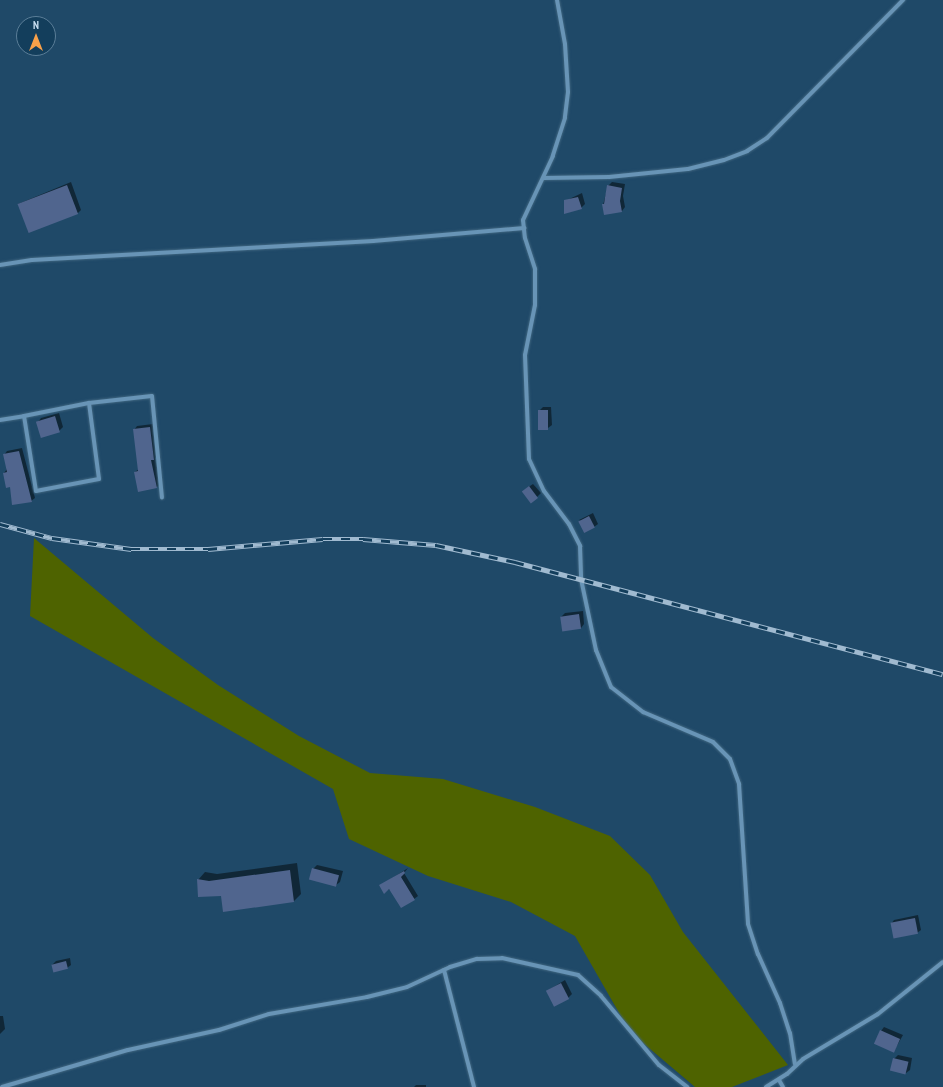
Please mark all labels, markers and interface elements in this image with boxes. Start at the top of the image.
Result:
north arrow [16,16,56,56]
text: N [33,18,39,32]

